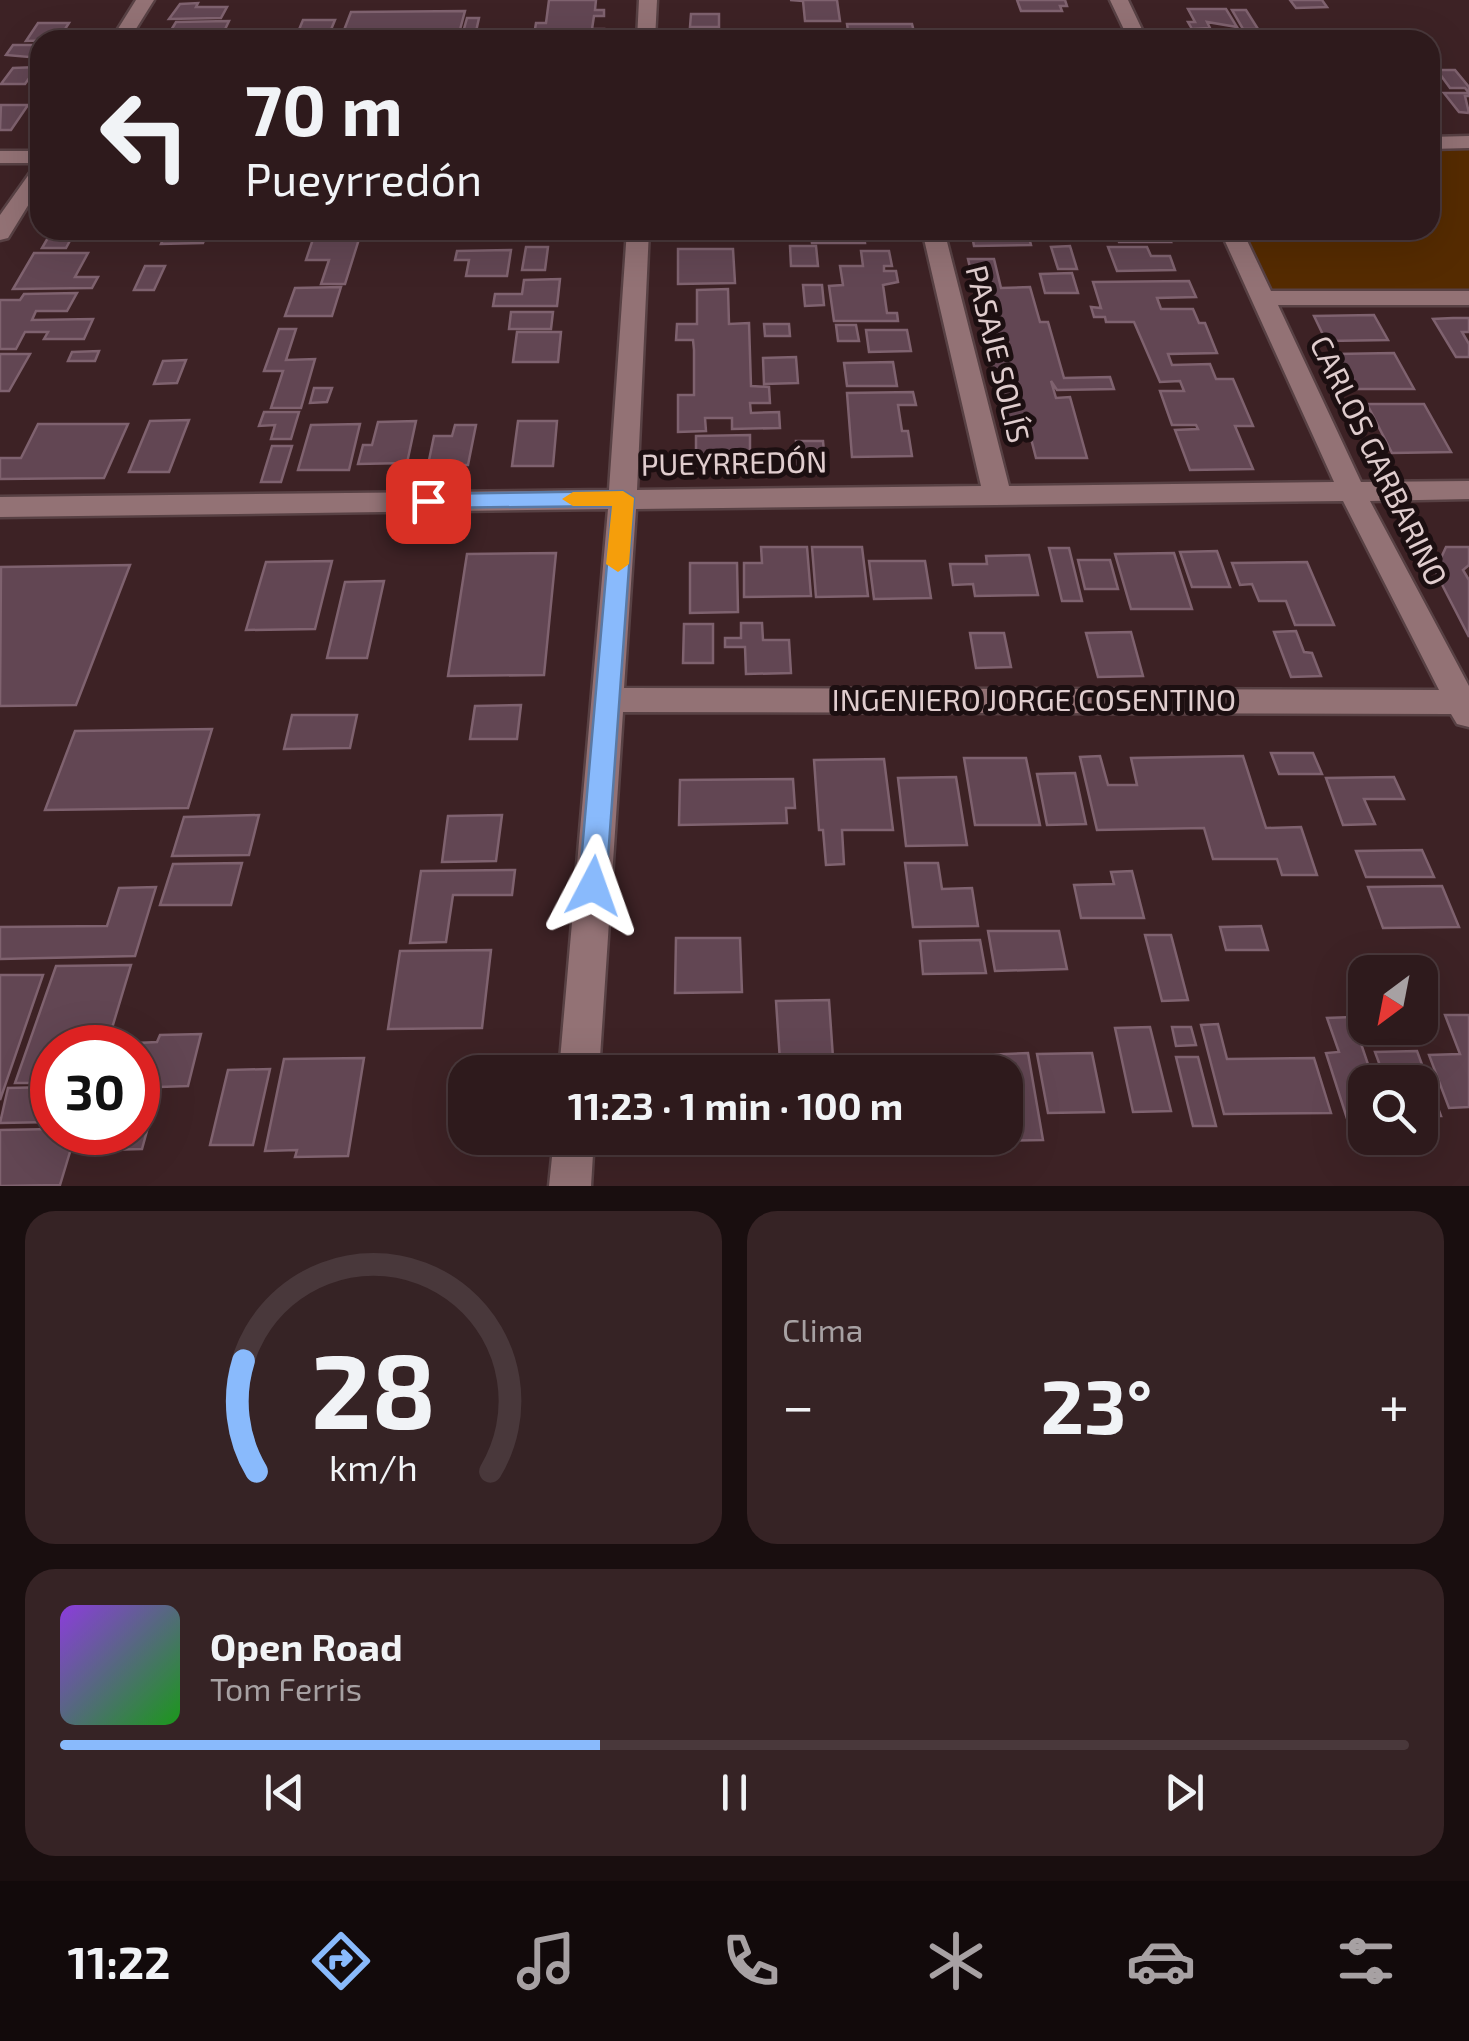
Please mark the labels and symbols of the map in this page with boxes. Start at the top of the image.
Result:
street label: PASAJE SOLÍS [960,261,1038,446]
street label: CARLOS GARBARINO [1304,329,1456,591]
street label: PUEYRREDÓN [640,442,828,482]
pin [386,459,471,544]
street label: INGENIERO JORGE COSENTINO [832,681,1236,717]
position arrow [541,834,645,938]
north arrow [1348,955,1438,1045]
speed limit sign: 30 [30,1025,160,1155]

